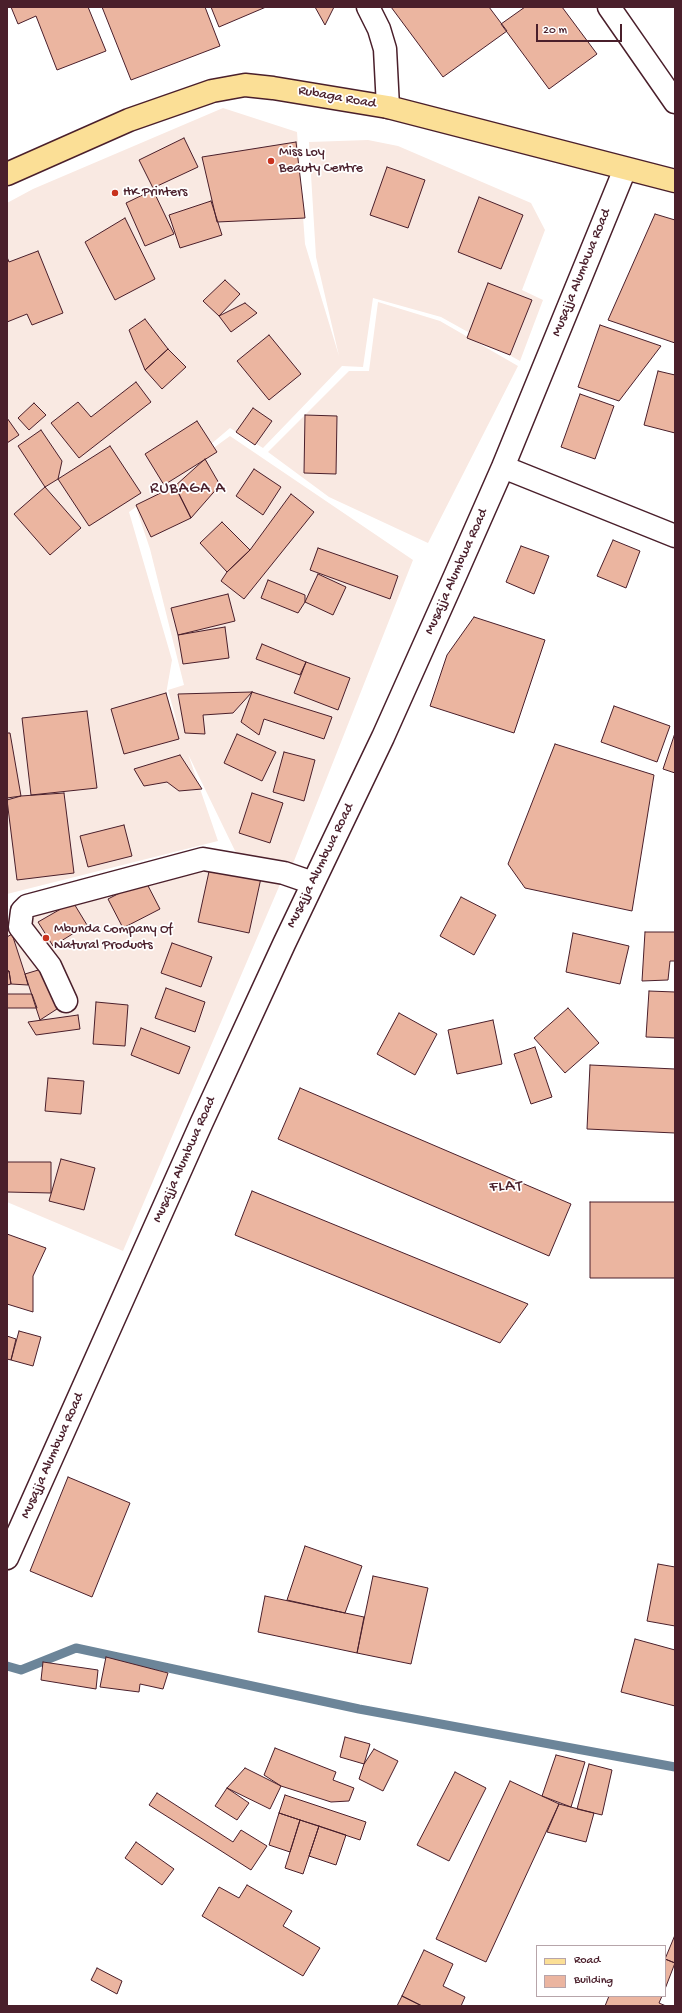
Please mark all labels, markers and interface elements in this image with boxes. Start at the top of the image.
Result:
scale bar [538,16,624,42]
text: 20 m [543,24,567,38]
street label: Rubaga Road [297,83,377,113]
place label: Miss Loy Beauty Centre [279,145,363,178]
marker: Miss Loy Beauty Centre [266,156,276,166]
place label: HK Printers [123,185,187,201]
marker: HK Printers [110,188,120,198]
street label: Musajja Alumbwa Road [549,207,615,339]
district label: RUBAGA A [150,480,226,500]
street label: Musajja Alumbwa Road [422,506,492,638]
street label: Musajja Alumbwa Road [284,801,358,931]
place label: Mbunda Company Of Natural Products [54,922,173,954]
marker: Mbunda Company Of Natural Products [41,933,51,943]
street label: Musajja Alumbwa Road [150,1094,220,1226]
district label: FLAT [489,1178,523,1198]
street label: Musajja Alumbwa Road [18,1390,88,1522]
legend [536,1945,666,1997]
text: Road [574,1954,600,1968]
text: Building [574,1974,613,1988]

